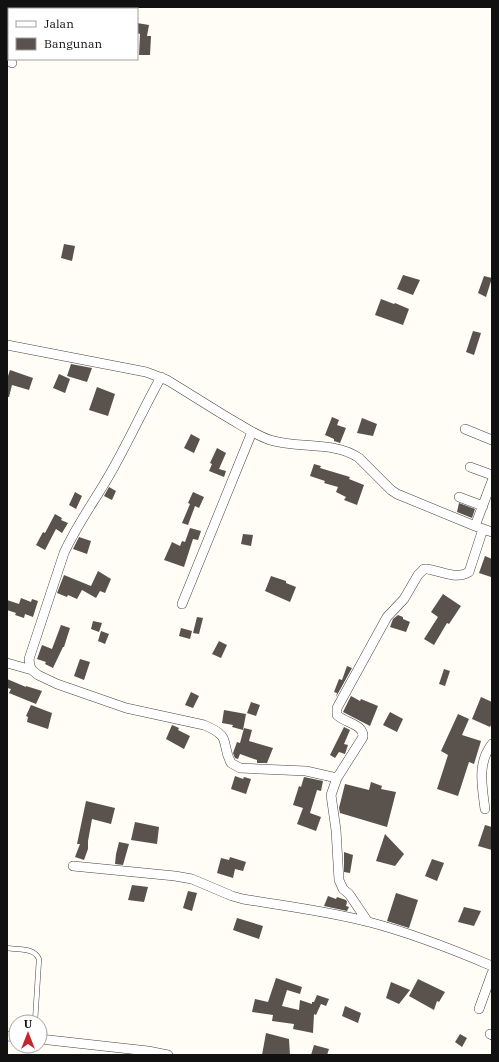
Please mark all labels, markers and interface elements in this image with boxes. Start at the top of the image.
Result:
legend [8,8,138,60]
text: Jalan [44,16,74,31]
text: Bangunan [44,36,102,51]
north arrow [8,1014,48,1054]
text: U [24,1017,33,1031]

